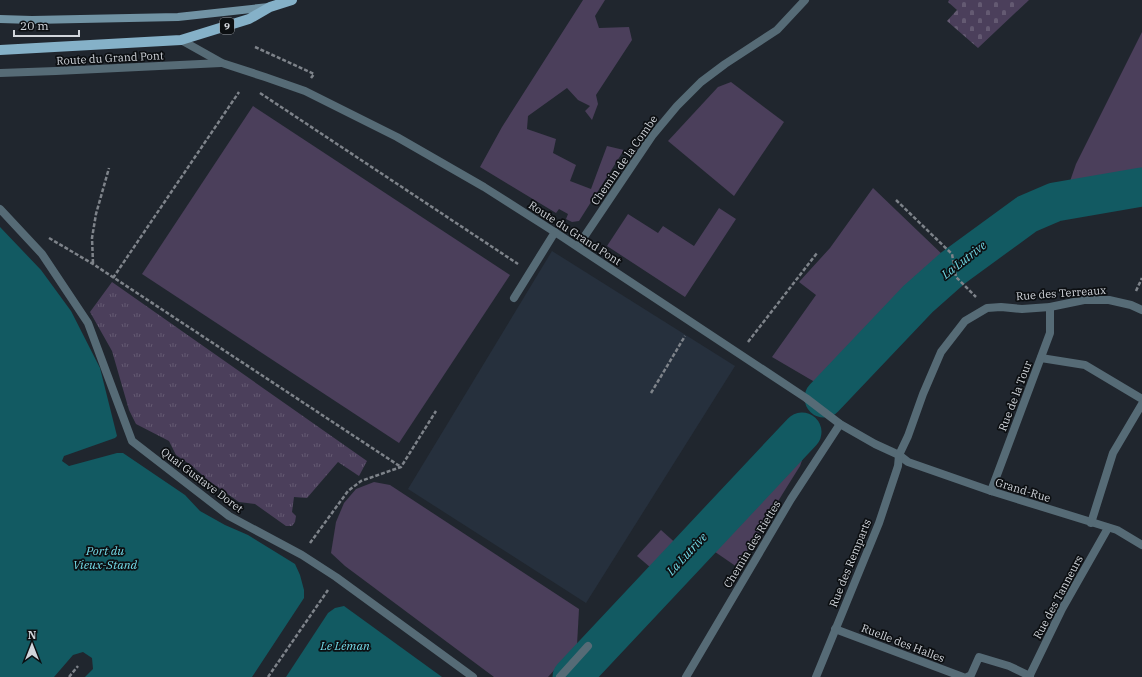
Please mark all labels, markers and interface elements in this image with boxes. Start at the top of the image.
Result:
scale bar [14,12,79,38]
text: 20 m [20,18,49,33]
road number: 9 [220,18,234,34]
street label: Route du Grand Pont [56,48,164,68]
street label: Chemin de la Combe [588,112,660,208]
street label: Route du Grand Pont [526,198,624,268]
water label: La Lutrive [938,237,990,282]
street label: Rue des Terreaux [1015,283,1107,303]
street label: Rue de la Tour [995,359,1035,433]
street label: Quai Gustave Doret [158,445,246,516]
street label: Grand-Rue [994,475,1052,505]
street label: Chemin des Riettes [720,498,784,590]
street label: Rue des Remparts [826,517,874,609]
water label: La Lutrive [663,529,710,579]
water label: Port du Vieux-Stand [73,543,137,572]
street label: Rue des Tanneurs [1030,553,1086,641]
street label: Ruelle des Halles [859,621,947,665]
north arrow [12,625,52,665]
text: N [28,628,37,642]
water label: Le Léman [319,638,370,653]

